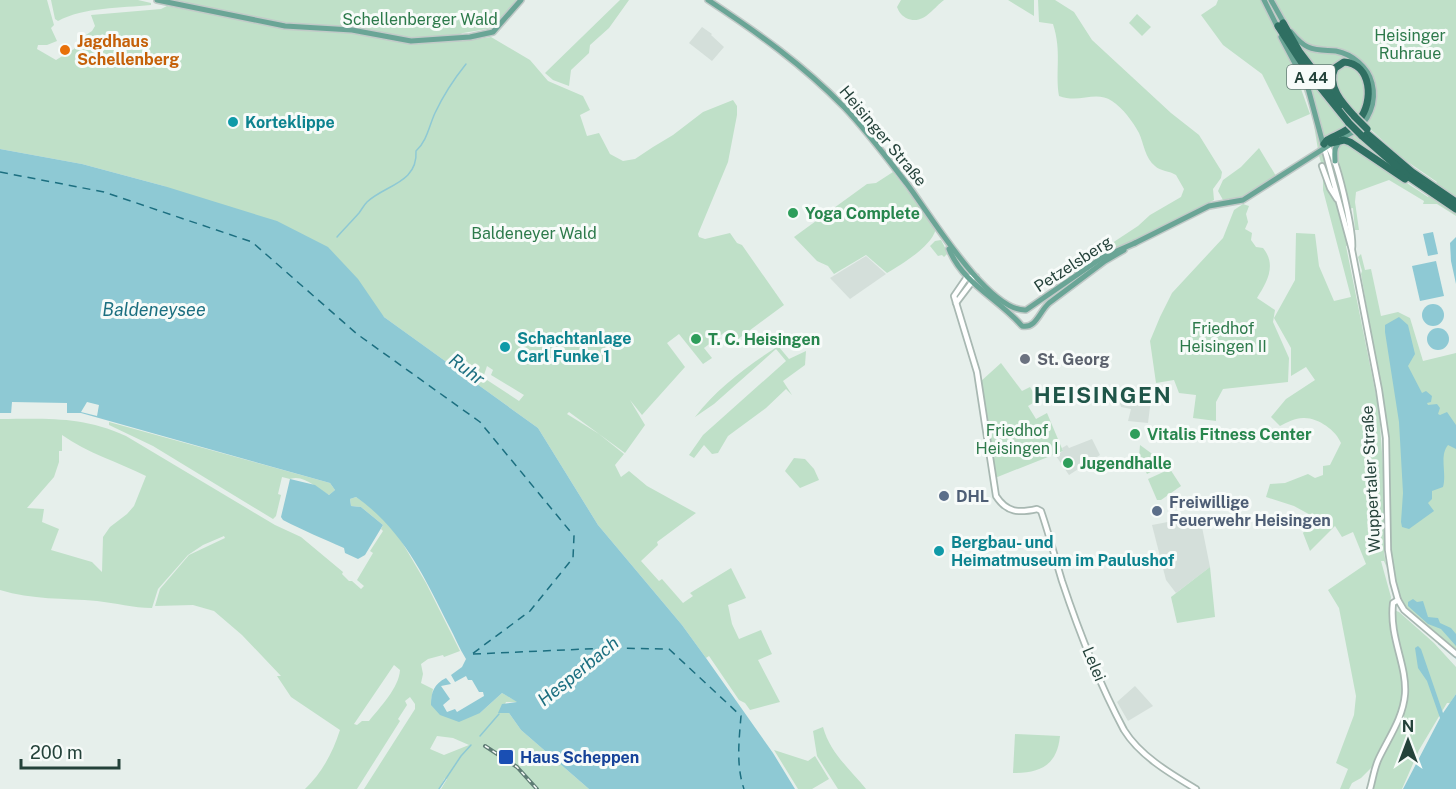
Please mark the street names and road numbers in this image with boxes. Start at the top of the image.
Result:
road number: A 44 [1287,65,1335,89]
street label: Heisinger Straße [835,82,931,190]
street label: Petzelsberg [1031,232,1115,296]
street label: Wuppertaler Straße [1358,405,1384,553]
street label: Lelei [1078,644,1110,684]

